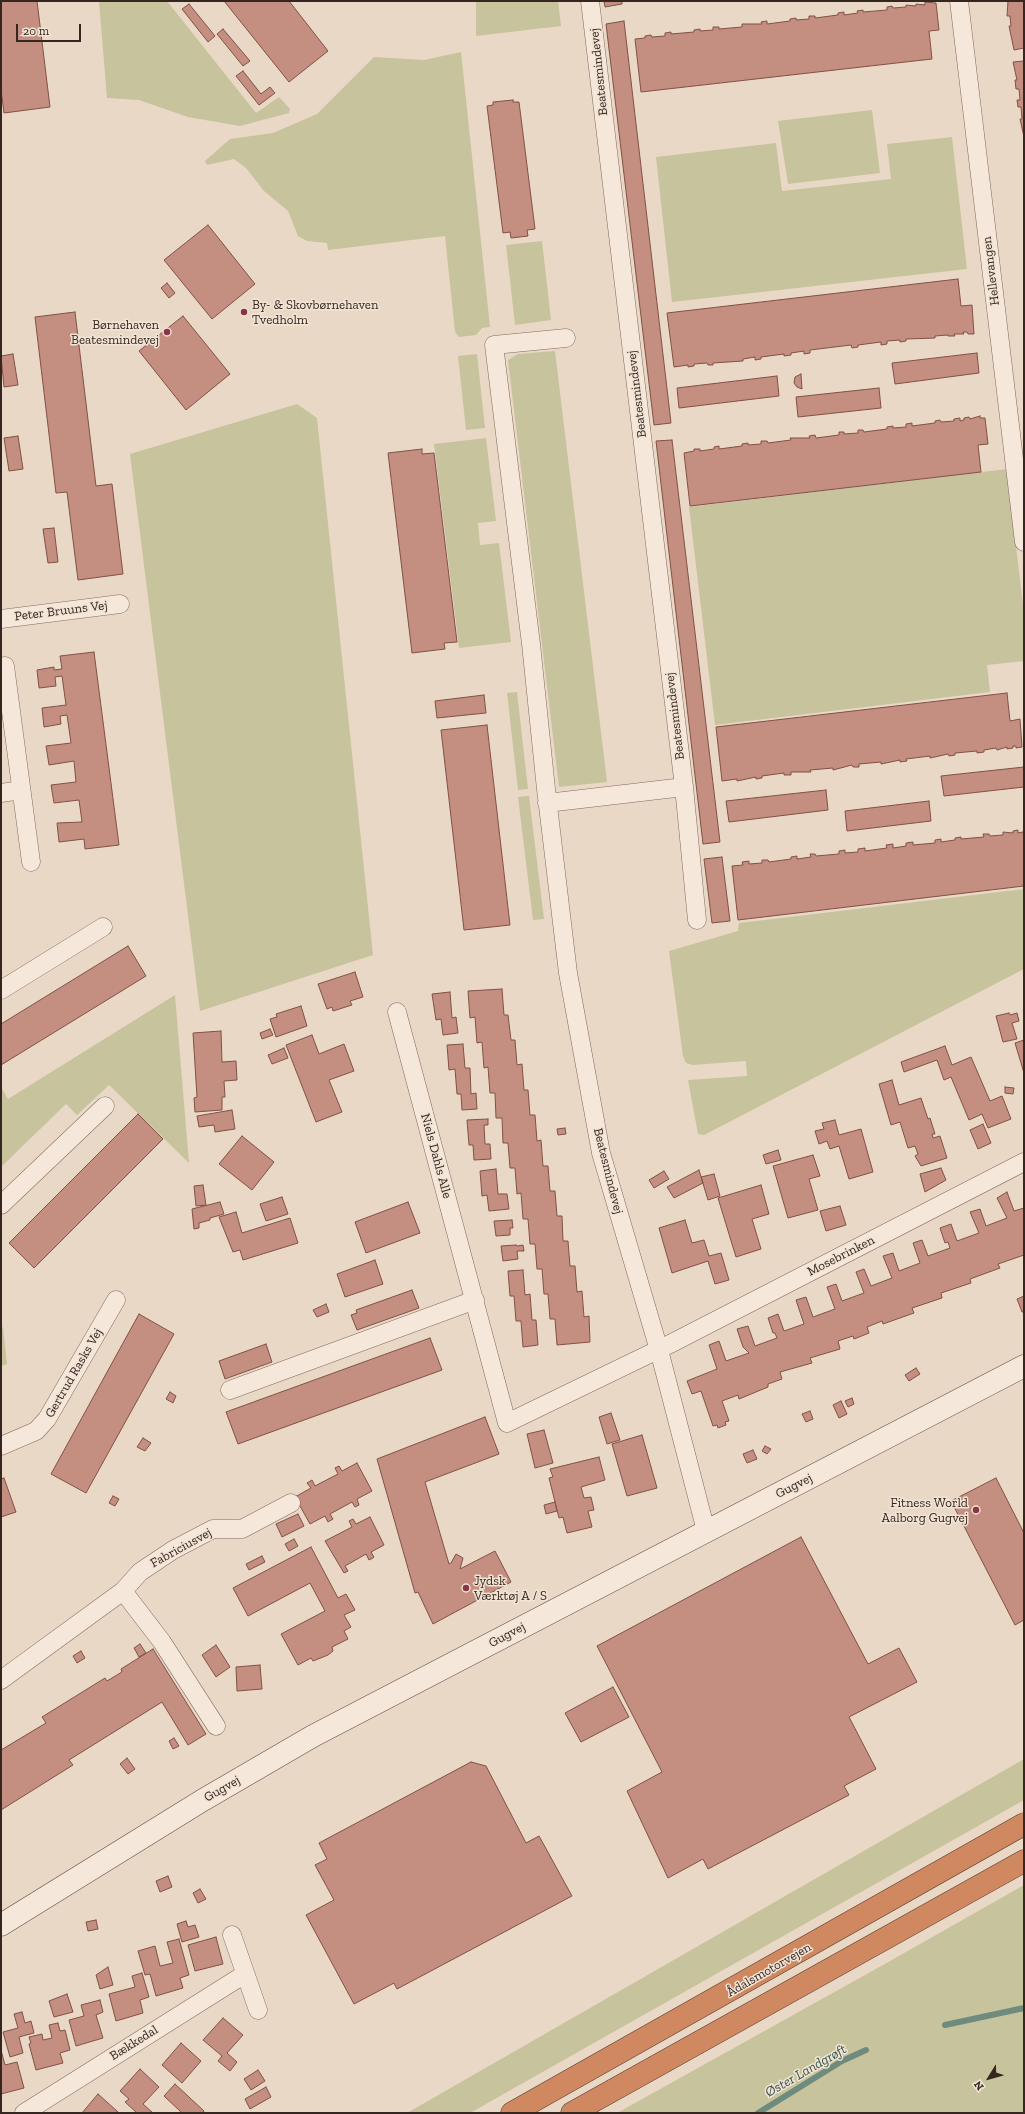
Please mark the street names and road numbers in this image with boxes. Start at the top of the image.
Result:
street label: Beatesmindevej [587,27,611,117]
street label: Hellevangen [979,236,1003,306]
street label: Beatesmindevej [624,349,650,439]
street label: Peter Bruuns Vej [14,598,108,624]
street label: Beatesmindevej [662,671,688,761]
street label: Niels Dahls Alle [417,1112,455,1200]
street label: Beatesmindevej [590,1126,626,1216]
street label: Mosebrinken [805,1232,877,1280]
street label: Gertrud Rasks Vej [42,1326,106,1420]
street label: Gugvej [773,1470,815,1502]
street label: Fabriciusvej [148,1525,214,1571]
street label: Gugvej [486,1619,528,1651]
street label: Gugvej [201,1772,243,1806]
street label: Ådalsmotorvejen [724,1939,814,2001]
street label: Bækkedal [107,2022,161,2064]

